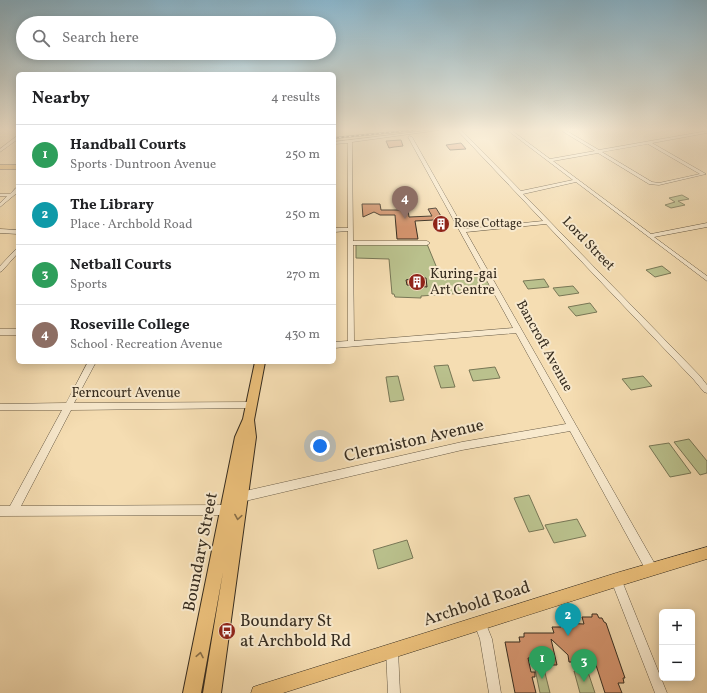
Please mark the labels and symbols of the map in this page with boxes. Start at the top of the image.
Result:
pin: 4 [392,186,418,219]
street label: Lord Street [557,213,619,275]
building icon: Rose Cottage [431,214,451,234]
place label: Rose Cottage [454,216,522,232]
place label: Kuring-gai Art Centre [430,265,497,300]
building icon: Kuring-gai Art Centre [407,272,427,292]
street label: Bancroft Avenue [511,297,577,395]
street label: Ferncourt Avenue [72,384,181,403]
street label: Clermiston Avenue [342,414,486,468]
your location [310,436,330,456]
street label: Boundary Street [178,490,224,614]
one-way arrow [234,514,242,520]
street label: Archbold Road [421,576,533,632]
pin: 2 [555,603,581,636]
place label: Boundary St at Archbold Rd [240,610,351,653]
bus stop icon: Boundary St at Archbold Rd [217,621,237,641]
pin: 1 [529,646,555,679]
pin: 3 [571,649,597,682]
one-way arrow [195,652,203,658]

